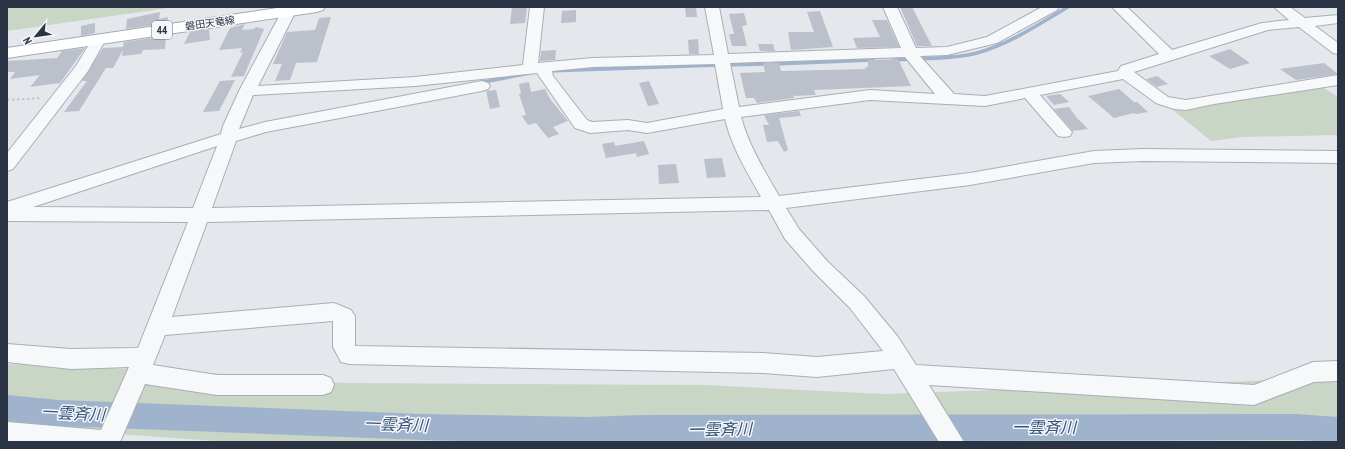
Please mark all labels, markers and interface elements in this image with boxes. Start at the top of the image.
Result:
street label: 磐田天竜線 [184,13,236,33]
north arrow [16,16,56,56]
road number: 44 [152,21,172,39]
text: N [20,35,35,47]
water label: 一雲斉川 [41,401,107,425]
water label: 一雲斉川 [364,413,430,435]
water label: 一雲斉川 [1012,417,1078,437]
water label: 一雲斉川 [688,418,754,440]

